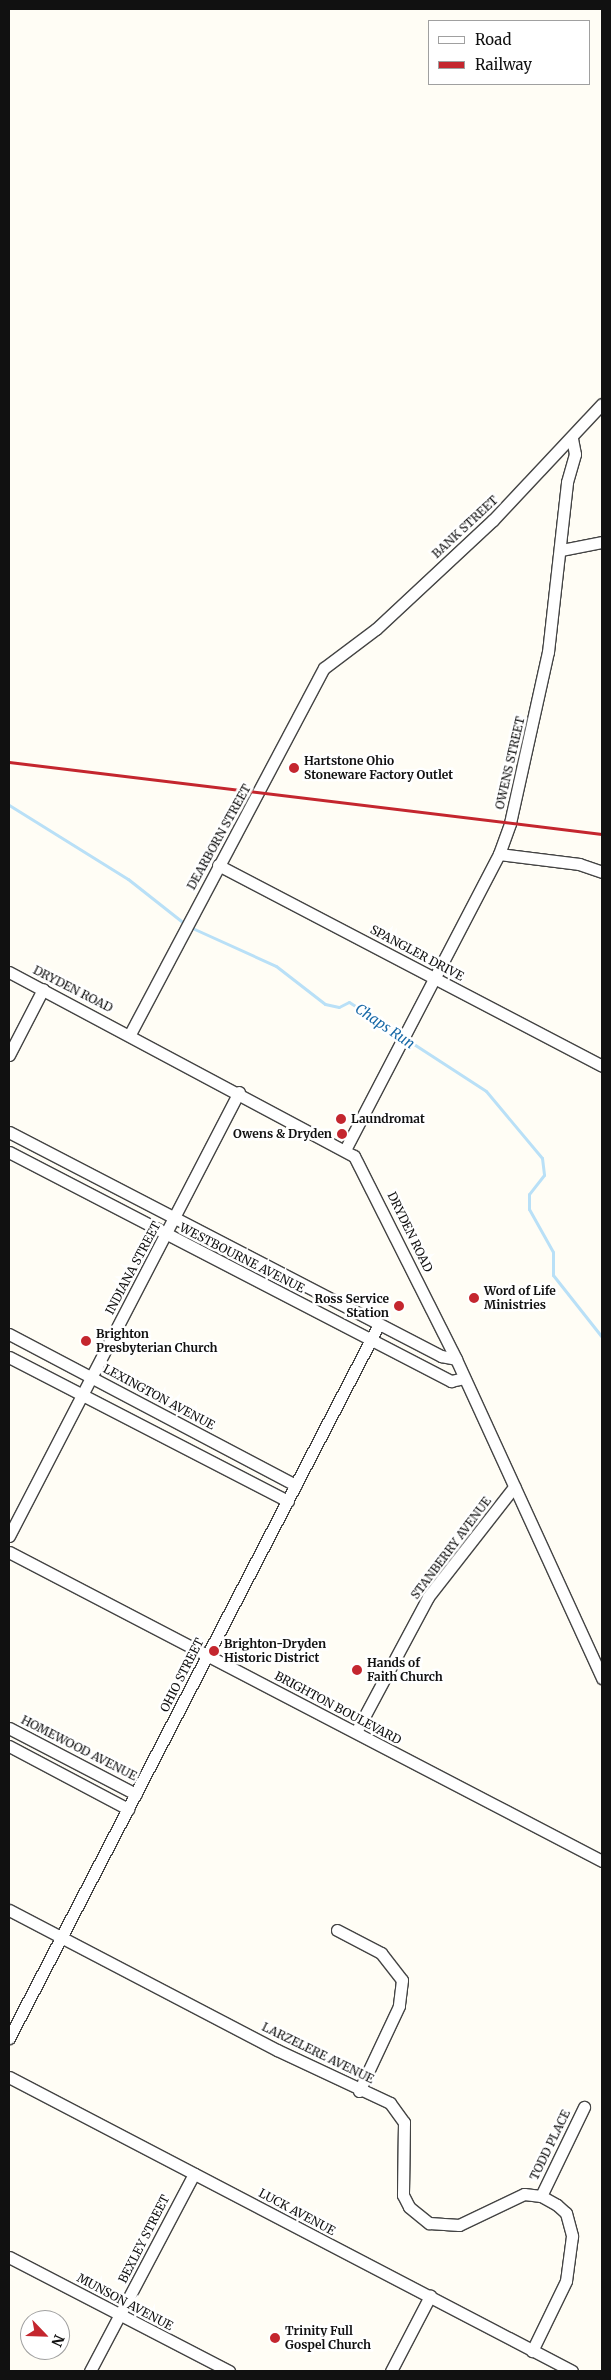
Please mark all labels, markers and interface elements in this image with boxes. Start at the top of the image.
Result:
legend [428,20,591,85]
text: Road [475,30,511,49]
text: Railway [475,55,532,74]
street label: BANK STREET [429,493,501,561]
street label: OWENS STREET [492,715,528,811]
place label: Hartstone Ohio Stoneware Factory Outlet [304,754,453,782]
marker: Hartstone Ohio Stoneware Factory Outlet [288,762,300,774]
street label: DEARBORN STREET [184,782,254,892]
street label: SPANGLER DRIVE [368,922,466,984]
street label: DRYDEN ROAD [31,963,115,1015]
water label: Chaps Run [352,1000,418,1052]
place label: Laundromat [351,1112,425,1126]
marker: Laundromat [335,1113,347,1125]
place label: Owens & Dryden [233,1127,332,1141]
marker: Owens & Dryden [336,1128,348,1140]
street label: DRYDEN ROAD [384,1190,436,1274]
street label: INDIANA STREET [102,1219,164,1317]
street label: WESTBOURNE AVENUE [177,1220,307,1296]
place label: Word of Life Ministries [484,1284,556,1312]
place label: Ross Service Station [315,1292,389,1320]
marker: Word of Life Ministries [468,1292,480,1304]
marker: Ross Service Station [393,1300,405,1312]
place label: Brighton Presbyterian Church [96,1327,217,1355]
marker: Brighton Presbyterian Church [80,1335,92,1347]
street label: LEXINGTON AVENUE [101,1361,217,1433]
street label: STANBERRY AVENUE [408,1494,494,1602]
street label: OHIO STREET [157,1636,207,1714]
place label: Brighton-Dryden Historic District [224,1637,326,1665]
marker: Brighton-Dryden Historic District [208,1645,220,1657]
place label: Hands of Faith Church [367,1656,443,1684]
marker: Hands of Faith Church [351,1664,363,1676]
street label: BRIGHTON BOULEVARD [272,1668,404,1748]
street label: HOMEWOOD AVENUE [19,1713,139,1783]
street label: LARZELERE AVENUE [260,2020,376,2086]
street label: TODD PLACE [527,2108,573,2182]
street label: LUCK AVENUE [256,2186,338,2238]
street label: BEXLEY STREET [116,2192,172,2286]
street label: MUNSON AVENUE [74,2271,176,2333]
north arrow [20,2310,70,2360]
place label: Trinity Full Gospel Church [285,2324,371,2352]
text: N [47,2332,68,2349]
marker: Trinity Full Gospel Church [269,2332,281,2344]

